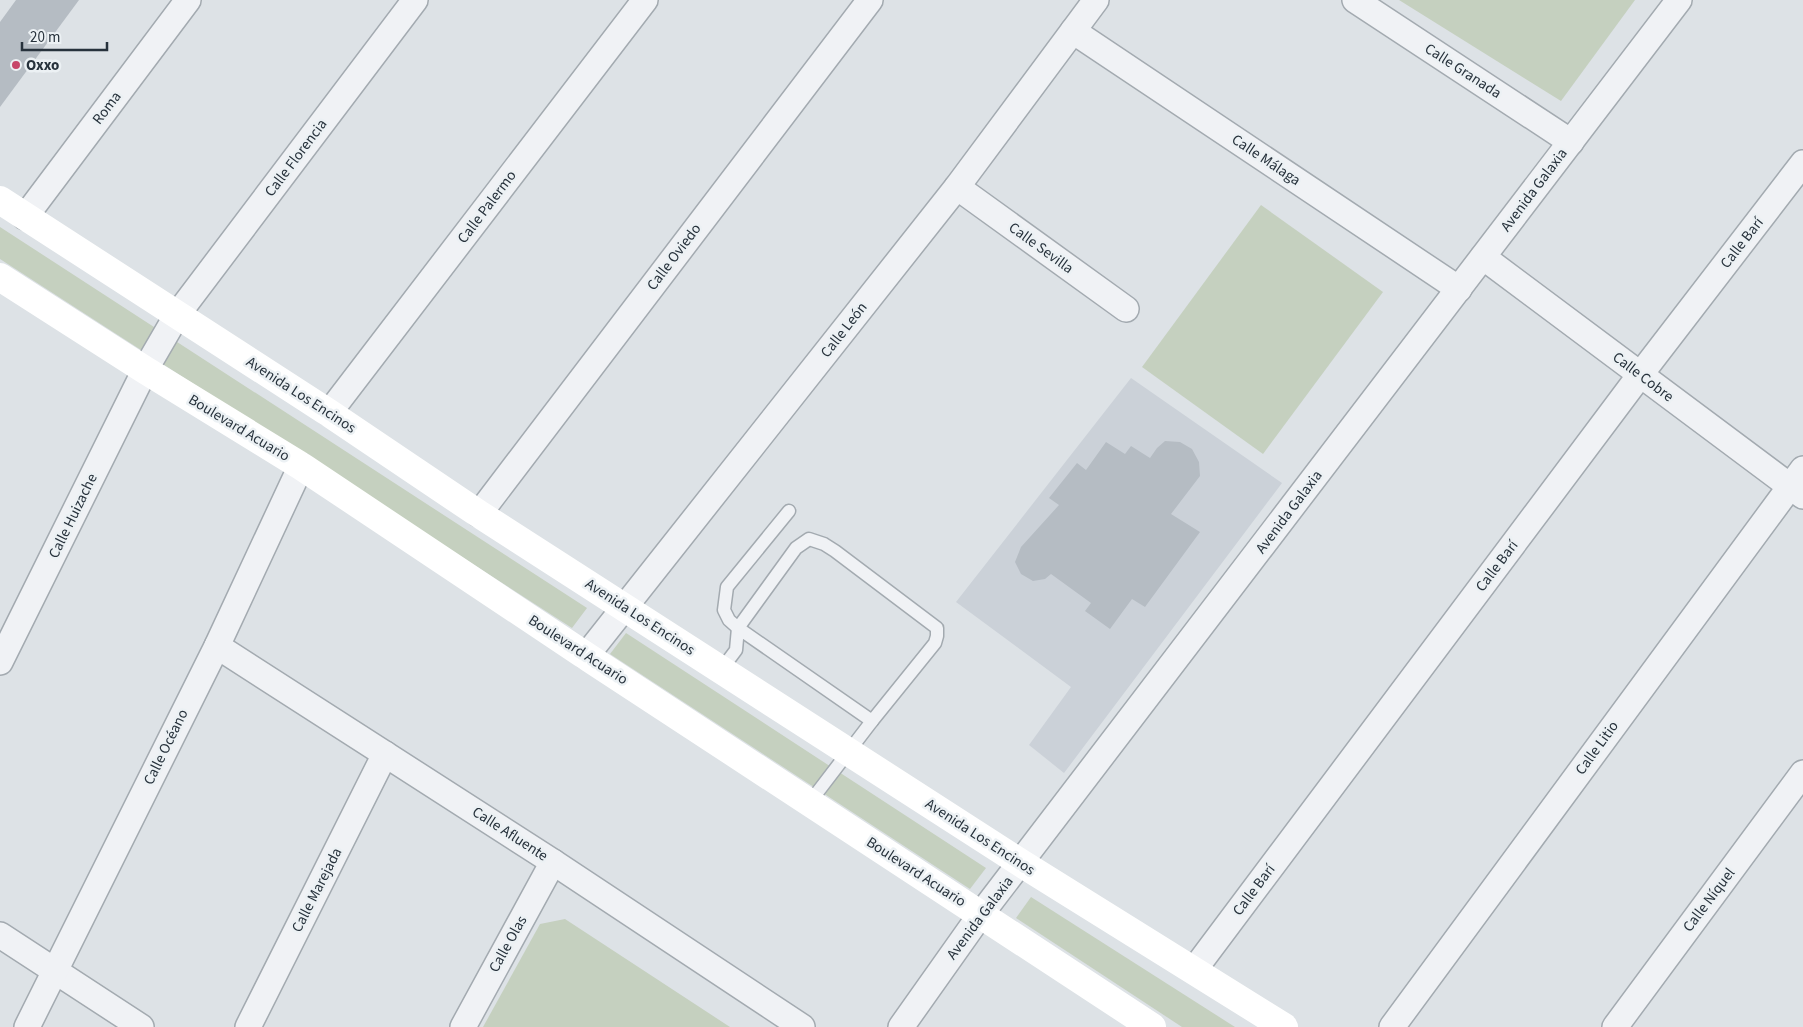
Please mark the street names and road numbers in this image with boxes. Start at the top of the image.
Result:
street label: Calle Granada [1421,38,1505,104]
street label: Roma [88,87,126,129]
street label: Calle Florencia [260,115,332,201]
street label: Calle Málaga [1227,129,1305,191]
street label: Avenida Galaxia [1496,144,1572,236]
street label: Calle Palermo [453,166,521,248]
street label: Calle Barí [1715,212,1769,273]
street label: Calle Sevilla [1004,217,1078,279]
street label: Calle Oviedo [642,219,706,295]
street label: Calle León [816,298,872,362]
street label: Calle Cobre [1608,347,1678,407]
street label: Avenida Los Encinos [242,352,360,438]
street label: Boulevard Acuario [184,389,294,467]
street label: Avenida Galaxia [1251,466,1327,558]
street label: Calle Huizache [43,470,103,562]
street label: Calle Barí [1471,535,1524,596]
street label: Avenida Los Encinos [581,574,699,660]
street label: Boulevard Acuario [524,610,632,690]
street label: Calle Océano [139,706,193,788]
street label: Calle Litio [1570,717,1624,779]
street label: Avenida Los Encinos [921,794,1039,880]
street label: Calle Afluente [468,802,552,866]
street label: Boulevard Acuario [862,832,970,912]
street label: Calle Marejada [287,844,347,936]
street label: Calle Barí [1228,859,1281,920]
street label: Calle Níquel [1678,863,1740,936]
street label: Avenida Galaxia [942,872,1018,964]
street label: Calle Olas [484,912,532,976]

